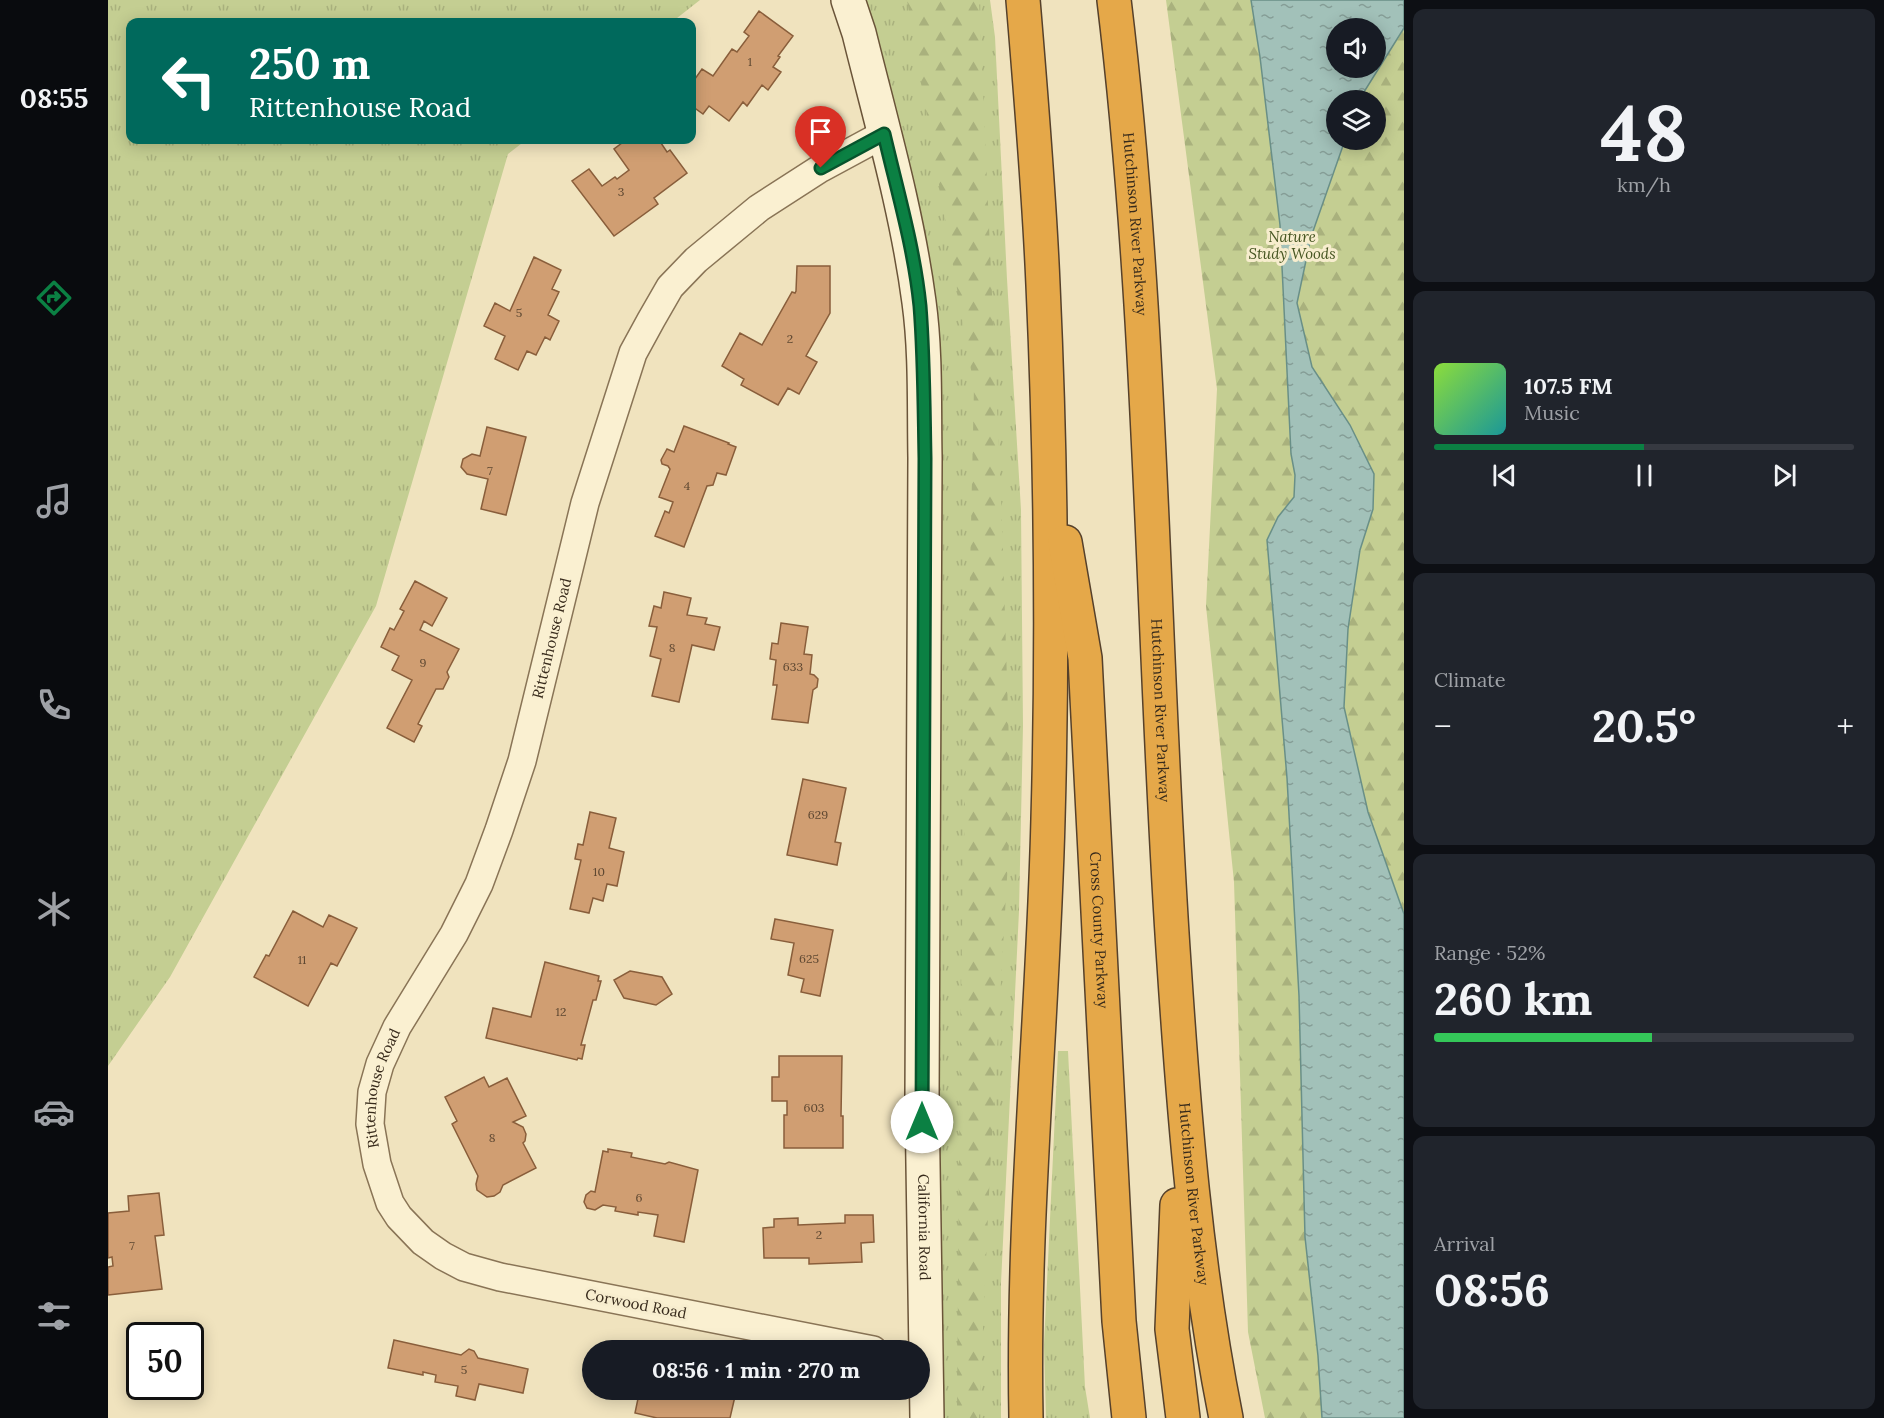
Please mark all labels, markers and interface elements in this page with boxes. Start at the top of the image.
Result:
map controls [1326,18,1386,150]
button: sound [1326,18,1386,78]
text: 250 m [249,37,370,91]
icon: left [150,42,228,120]
house number: 1 [748,54,752,69]
text: 08:55 [20,81,88,115]
text: 48 [1600,83,1688,182]
text: Rittenhouse Road [249,90,471,124]
button: layers [1326,90,1386,150]
pin [795,106,846,168]
icon: arrive [804,115,837,148]
street label: Hutchinson River Parkway [1119,132,1152,316]
text: km/h [1617,172,1671,197]
house number: 3 [618,184,625,199]
park label: Nature Study Woods [1248,227,1336,263]
icon: directions [33,277,75,319]
house number: 5 [516,305,522,320]
house number: 2 [787,331,793,346]
text: 107.5 FM [1524,372,1613,400]
text: Music [1524,400,1580,425]
icon: previous [1488,459,1521,492]
icon: pause [1628,459,1661,492]
icon: next [1768,459,1801,492]
house number: 7 [487,463,493,478]
house number: 4 [684,478,691,493]
icon: music [33,480,75,522]
street label: Rittenhouse Road [528,576,575,701]
street label: Hutchinson River Parkway [1147,618,1175,803]
house number: 8 [669,640,676,655]
house number: 9 [420,655,427,670]
house number: 633 [783,659,803,674]
text: Climate [1434,667,1506,692]
icon: phone [33,684,75,726]
text: 20.5° [1592,697,1696,754]
text: − [1434,705,1452,747]
text: + [1836,705,1854,747]
house number: 629 [808,807,828,822]
street label: Cross County Parkway [1086,851,1113,1009]
house number: 10 [593,864,605,879]
icon: climate [33,888,75,930]
text: Range · 52% [1434,940,1545,965]
house number: 625 [799,951,819,966]
house number: 11 [298,952,306,967]
text: 260 km [1434,970,1592,1027]
house number: 12 [556,1004,566,1019]
street label: Rittenhouse Road [360,1025,404,1150]
position arrow [890,1090,954,1154]
icon: car [33,1091,75,1133]
house number: 603 [803,1100,825,1115]
street label: Hutchinson River Parkway [1175,1102,1214,1287]
house number: 8 [489,1130,496,1145]
street label: California Road [914,1174,935,1281]
house number: 6 [636,1190,643,1205]
house number: 2 [816,1227,822,1242]
text: Arrival [1434,1231,1495,1256]
house number: 7 [129,1238,135,1253]
text: 08:56 [1434,1261,1550,1318]
street label: Corwood Road [584,1284,688,1323]
icon: filters [33,1295,75,1337]
speed limit sign: 50 [126,1322,204,1400]
text: 08:56 · 1 min · 270 m [652,1356,860,1384]
house number: 5 [461,1362,467,1377]

